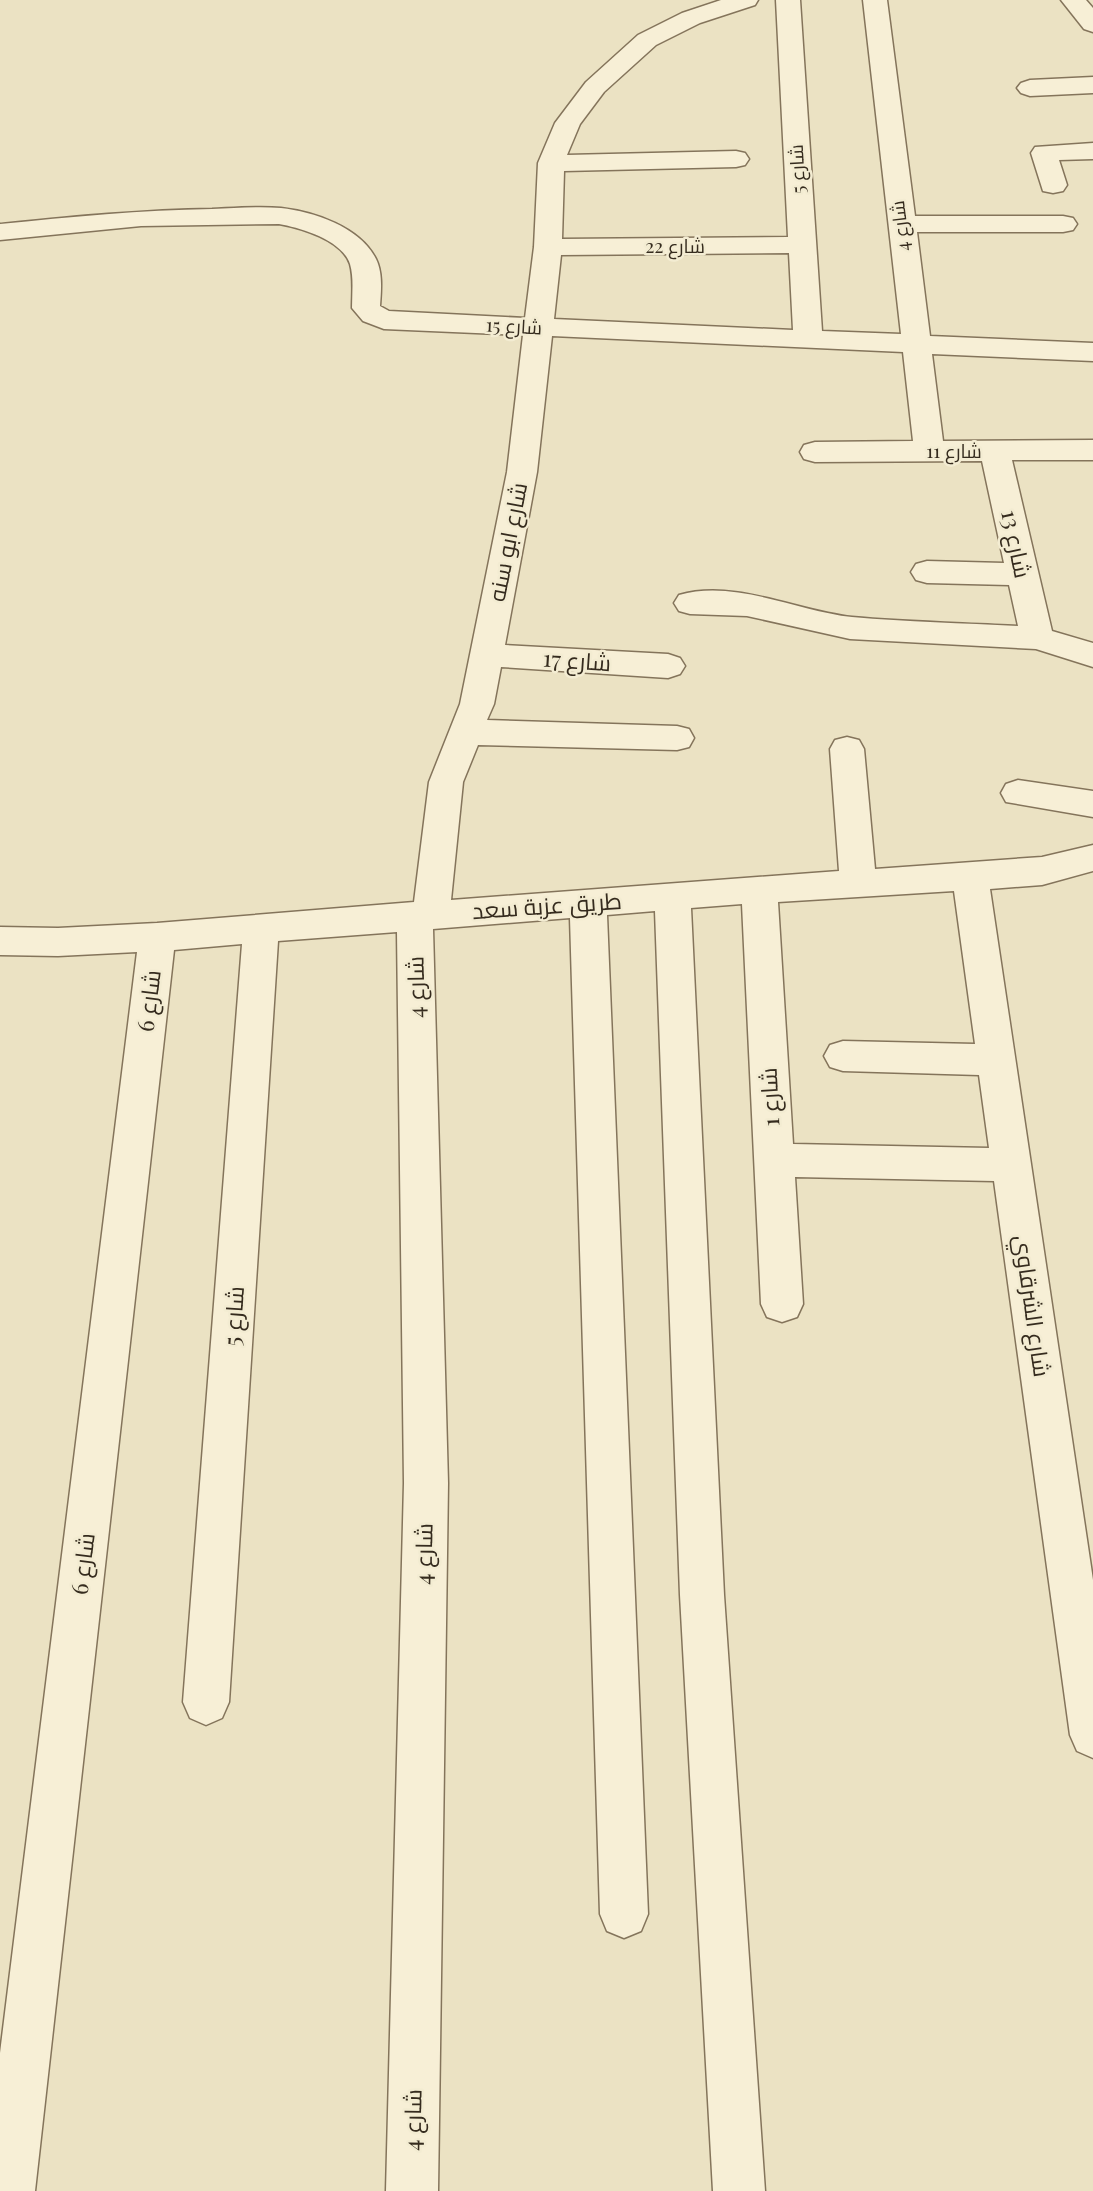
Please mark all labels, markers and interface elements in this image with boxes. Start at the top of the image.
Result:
street label: شارع 5 [782,144,812,194]
street label: شارع 4 [883,199,917,253]
street label: شارع 22 [645,232,705,260]
street label: شارع 15 [485,311,543,341]
street label: شارع 11 [926,437,982,465]
street label: شارع ابو سنه [480,480,535,604]
street label: شارع 13 [993,507,1040,581]
street label: شارع 17 [542,642,612,679]
street label: طريق عزبة سعد [471,884,623,925]
street label: شارع 4 [398,956,433,1018]
street label: شارع 6 [128,968,169,1034]
street label: شارع 1 [751,1067,788,1127]
street label: شارع الشرقاوي [1004,1233,1059,1379]
street label: شارع 5 [215,1285,252,1347]
street label: شارع 4 [406,1523,441,1585]
street label: شارع 6 [62,1531,103,1597]
street label: شارع 4 [395,2089,430,2151]

